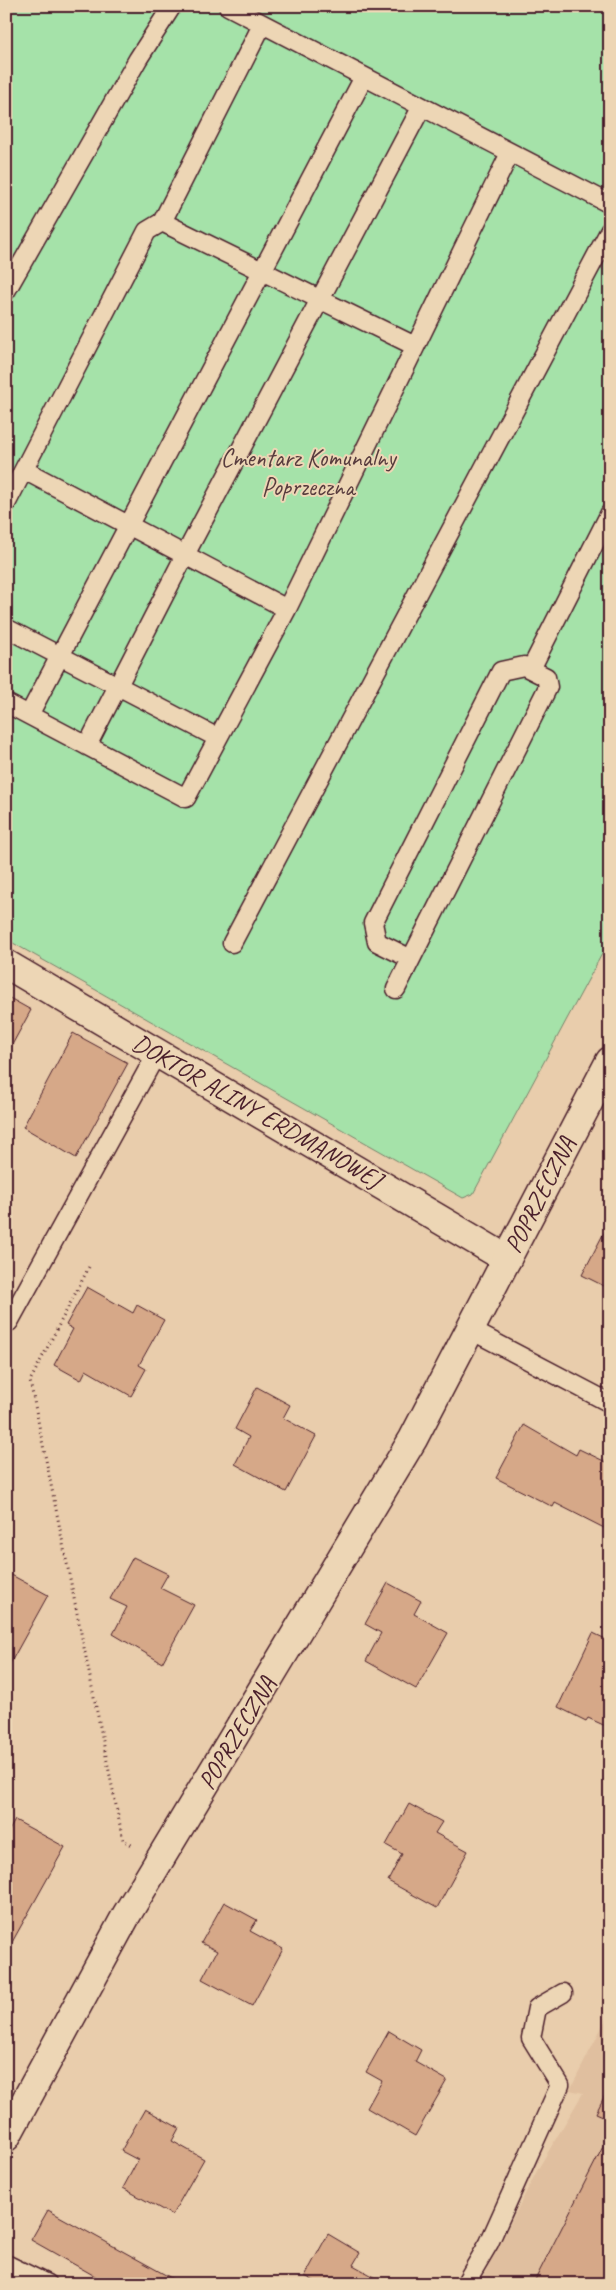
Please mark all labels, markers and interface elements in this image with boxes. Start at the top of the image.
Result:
park label: Cmentarz Komunalny Poprzeczna [220,442,398,503]
street label: DOKTOR ALINY ERDMANOWEJ [127,1027,391,1198]
street label: POPRZECZNA [497,1131,583,1258]
street label: POPRZECZNA [191,1670,283,1795]

